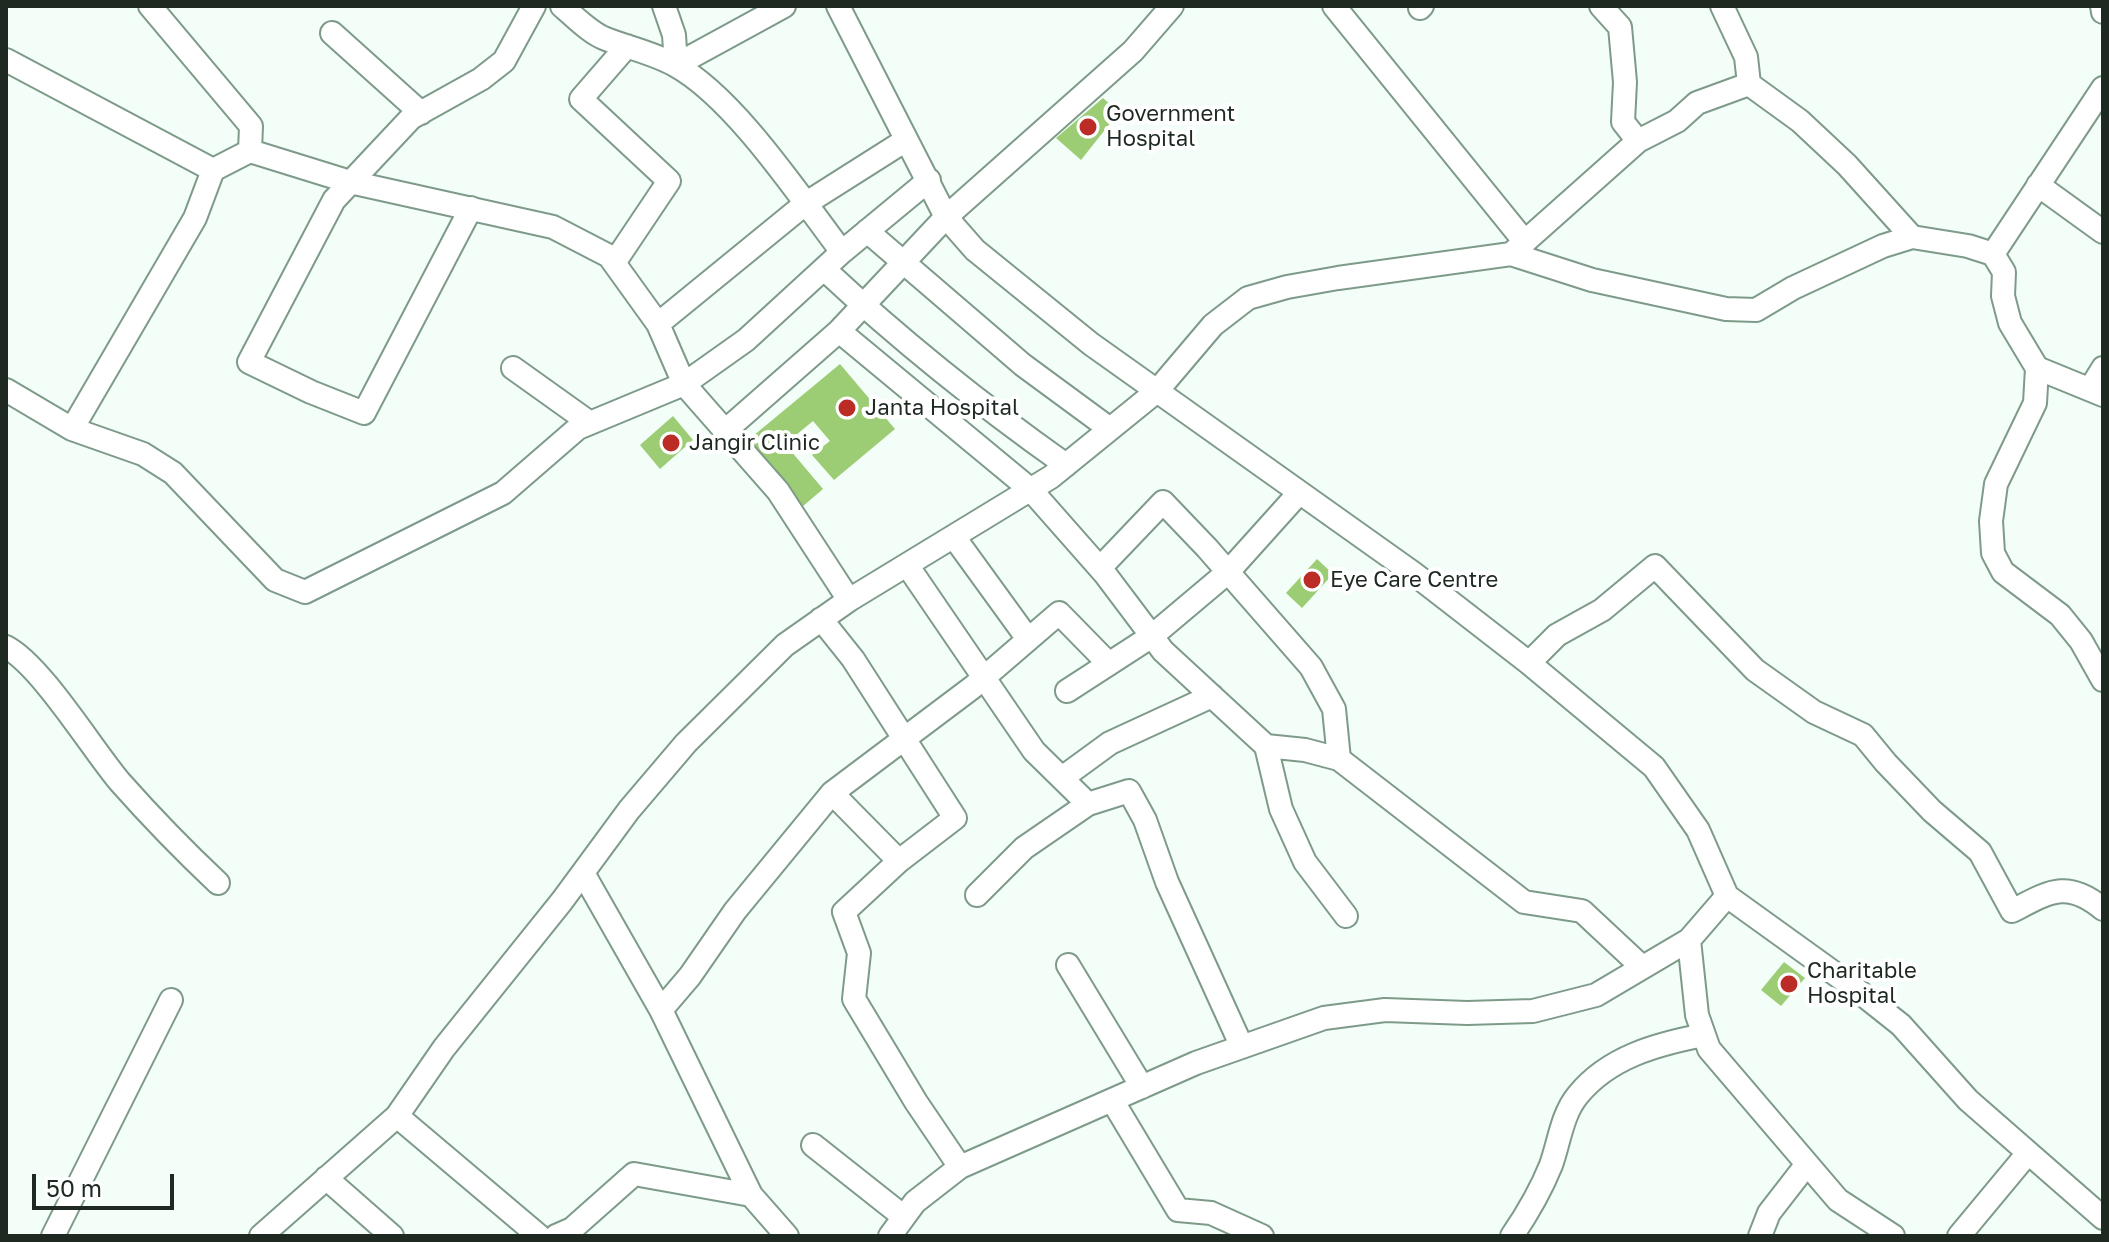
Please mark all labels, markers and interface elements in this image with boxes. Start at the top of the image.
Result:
place label: Government Hospital [1106,101,1235,152]
marker: Government Hospital [1077,116,1099,138]
place label: Janta Hospital [865,395,1019,421]
marker: Janta Hospital [836,397,858,419]
place label: Jangir Clinic [689,430,820,456]
marker: Jangir Clinic [660,432,682,454]
place label: Eye Care Centre [1330,567,1498,593]
marker: Eye Care Centre [1301,569,1323,591]
place label: Charitable Hospital [1807,958,1917,1010]
marker: Charitable Hospital [1778,973,1800,995]
scale bar [36,1158,178,1208]
text: 50 m [46,1173,102,1202]

